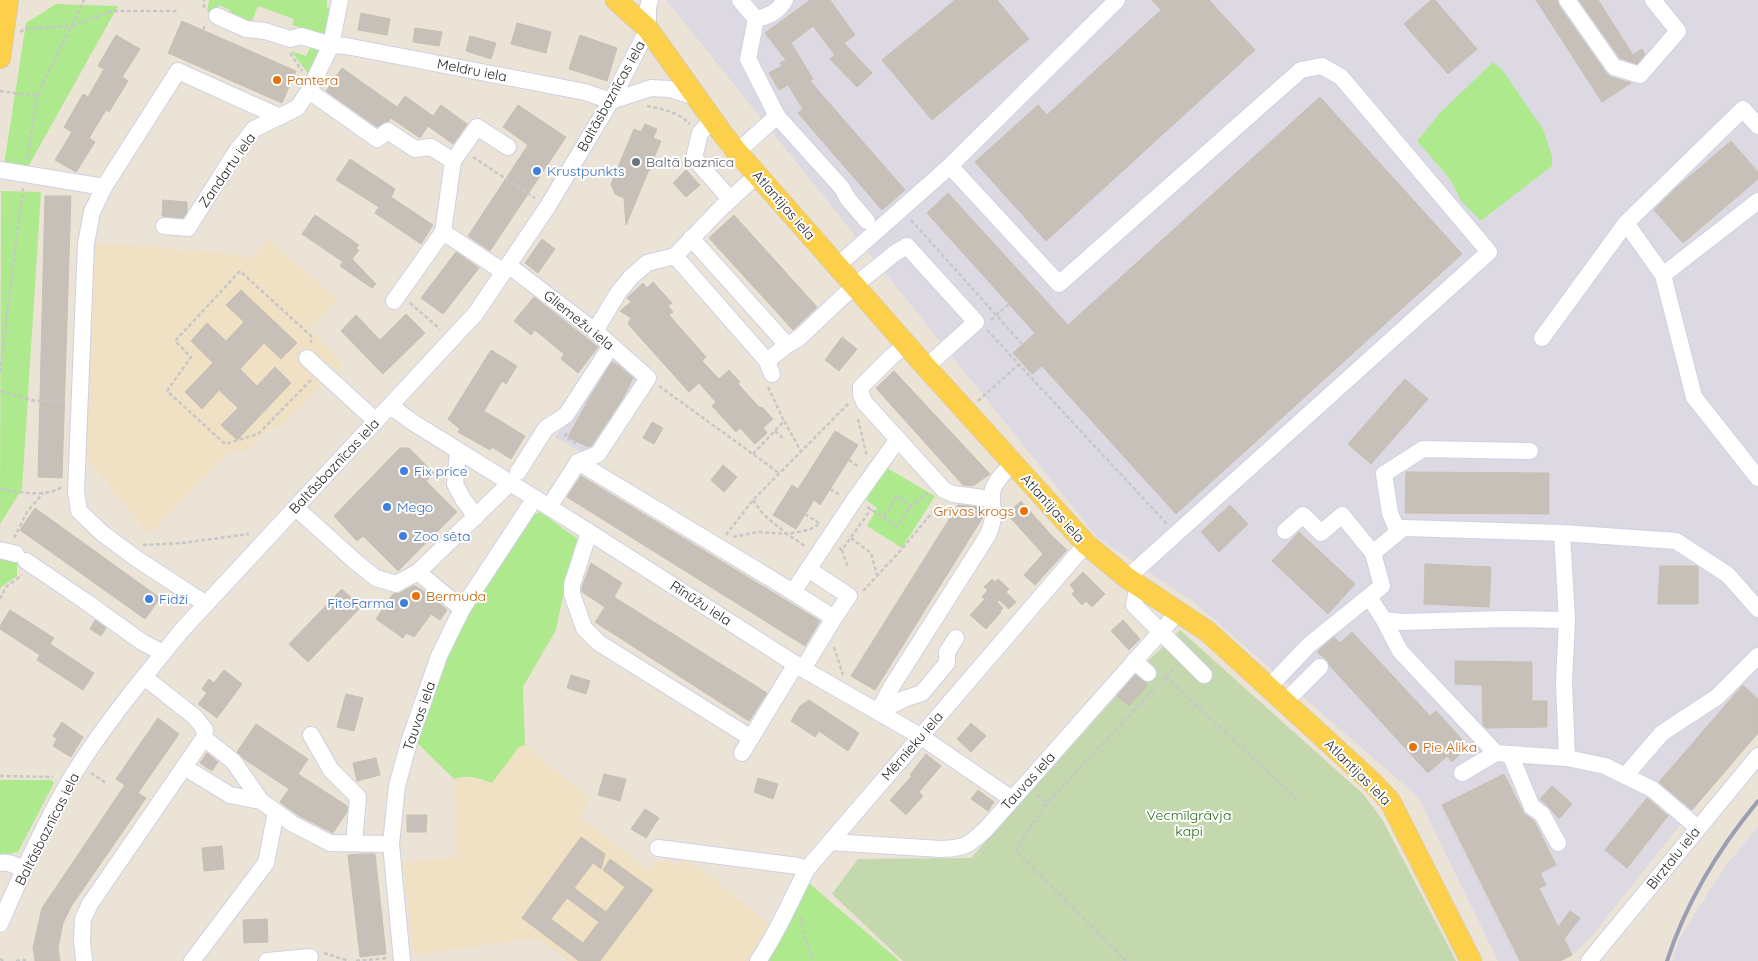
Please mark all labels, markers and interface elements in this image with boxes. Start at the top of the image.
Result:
street label: Baltāsbaznīcas iela [573,37,649,155]
street label: Meldru iela [436,54,508,86]
place label: Pantera [287,71,338,89]
marker: Pantera [271,74,283,86]
street label: Zandartu iela [195,129,259,211]
place label: Baltā baznīca [646,153,734,171]
marker: Baltā baznīca [630,156,642,168]
place label: Krustpunkts [547,162,625,180]
marker: Krustpunkts [531,165,543,177]
street label: Atlantijas iela [749,166,819,244]
street label: Gliemežu iela [540,286,618,354]
street label: Baltāsbaznīcas iela [285,414,383,518]
place label: Fix price [414,462,468,480]
marker: Fix price [398,465,410,477]
street label: Atlantijas iela [1017,470,1089,546]
place label: Mego [397,498,433,516]
marker: Mego [381,501,393,513]
place label: Grīvas krogs [933,502,1014,520]
marker: Grīvas krogs [1018,505,1030,517]
place label: Zoo sēta [413,527,470,545]
marker: Zoo sēta [397,530,409,542]
street label: Rīnūžu iela [667,577,735,629]
place label: Bermuda [426,587,486,605]
place label: Fidži [159,590,188,608]
marker: Bermuda [410,590,422,602]
marker: Fidži [143,593,155,605]
place label: FitoFarma [327,594,394,612]
marker: FitoFarma [398,597,410,609]
street label: Tauvas iela [399,679,439,753]
street label: Mērnieku iela [877,708,947,784]
street label: Atlantijas iela [1321,735,1395,809]
place label: Pie Alika [1423,738,1477,756]
marker: Pie Alika [1407,741,1419,753]
street label: Tauvas iela [997,748,1059,814]
street label: Baltāsbaznīcas iela [11,770,83,888]
park label: Vecmīlgrāvja kapi [1147,806,1231,840]
street label: Birztalu iela [1642,823,1704,893]

